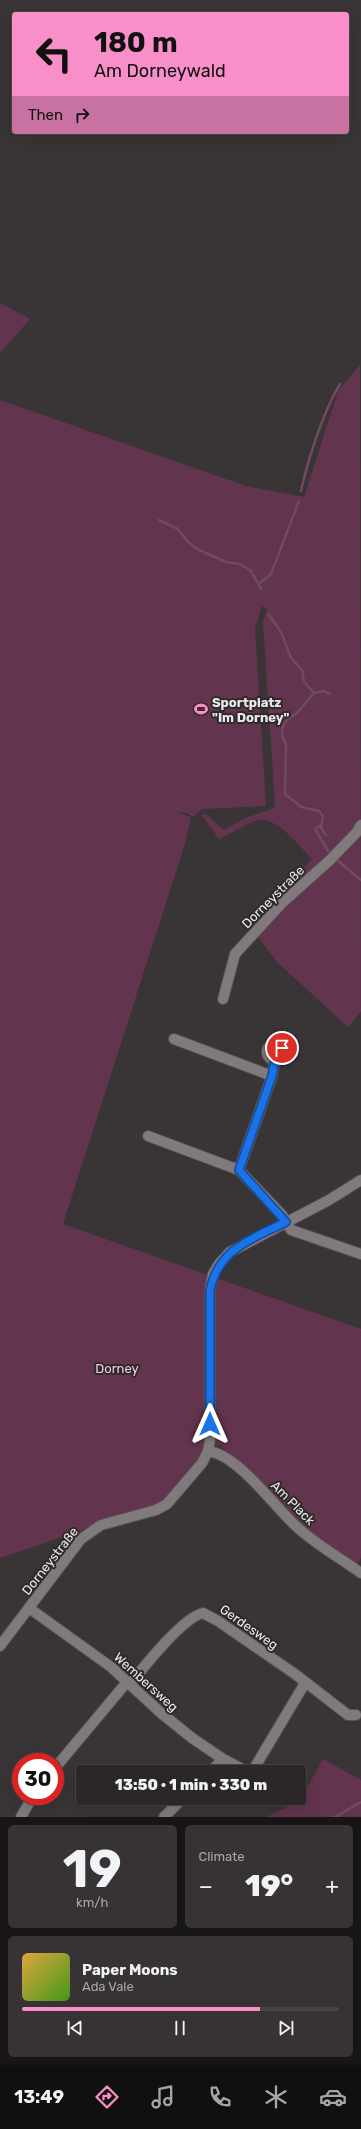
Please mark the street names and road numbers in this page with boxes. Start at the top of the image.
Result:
street label: Dorneystraße [239,863,307,931]
street label: Am Plack [268,1478,318,1528]
street label: Dorneystraße [19,1524,81,1598]
street label: Gerdesweg [216,1601,281,1653]
street label: Wembersweg [110,1649,181,1715]

